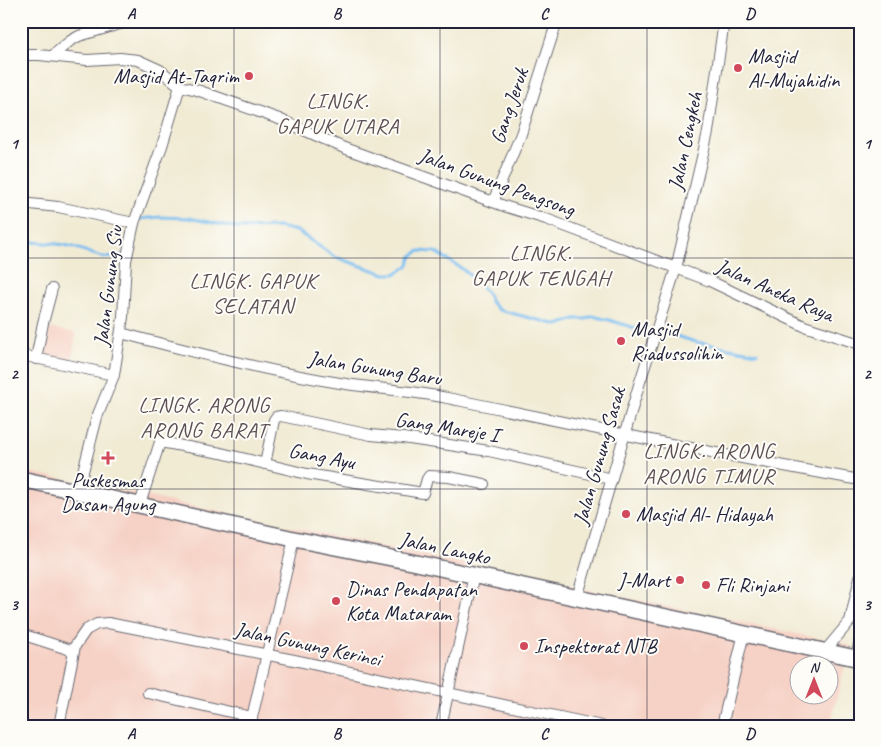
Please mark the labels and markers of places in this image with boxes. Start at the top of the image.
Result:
place label: Masjid Al-Mujahidin [748,43,840,93]
marker: Masjid Al-Mujahidin [732,62,744,74]
place label: Masjid At-Taqrim [114,63,240,89]
marker: Masjid At-Taqrim [243,70,255,82]
place label: Masjid Riadussolihin [631,316,724,366]
marker: Masjid Riadussolihin [615,335,627,347]
marker: Puskesmas Dasan Agung [101,451,115,465]
place label: Puskesmas Dasan Agung [61,467,157,517]
place label: Masjid Al- Hidayah [636,501,773,527]
marker: Masjid Al- Hidayah [620,508,632,520]
place label: J-Mart [617,567,672,593]
place label: Fli Rinjani [716,572,792,598]
marker: J-Mart [674,574,686,586]
place label: Dinas Pendapatan Kota Mataram [346,576,478,626]
marker: Fli Rinjani [700,579,712,591]
marker: Dinas Pendapatan Kota Mataram [330,595,342,607]
place label: Inspektorat NTB [534,633,659,659]
marker: Inspektorat NTB [518,640,530,652]

